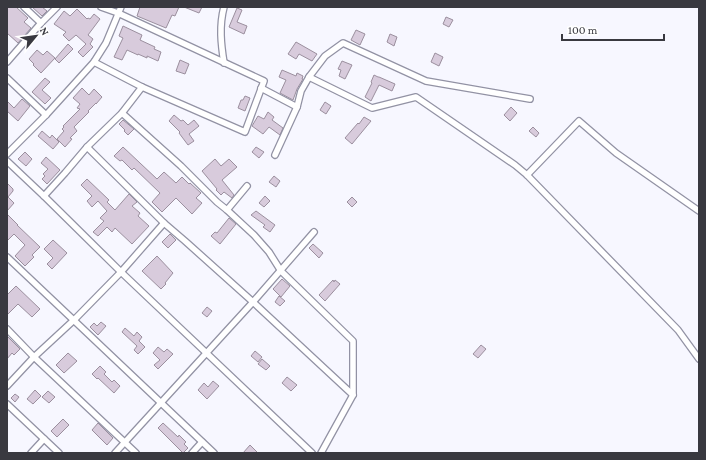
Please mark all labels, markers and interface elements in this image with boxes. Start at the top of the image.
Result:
north arrow [16,16,56,56]
scale bar [562,16,664,42]
text: 100 m [568,23,598,37]
text: N [38,25,52,38]

